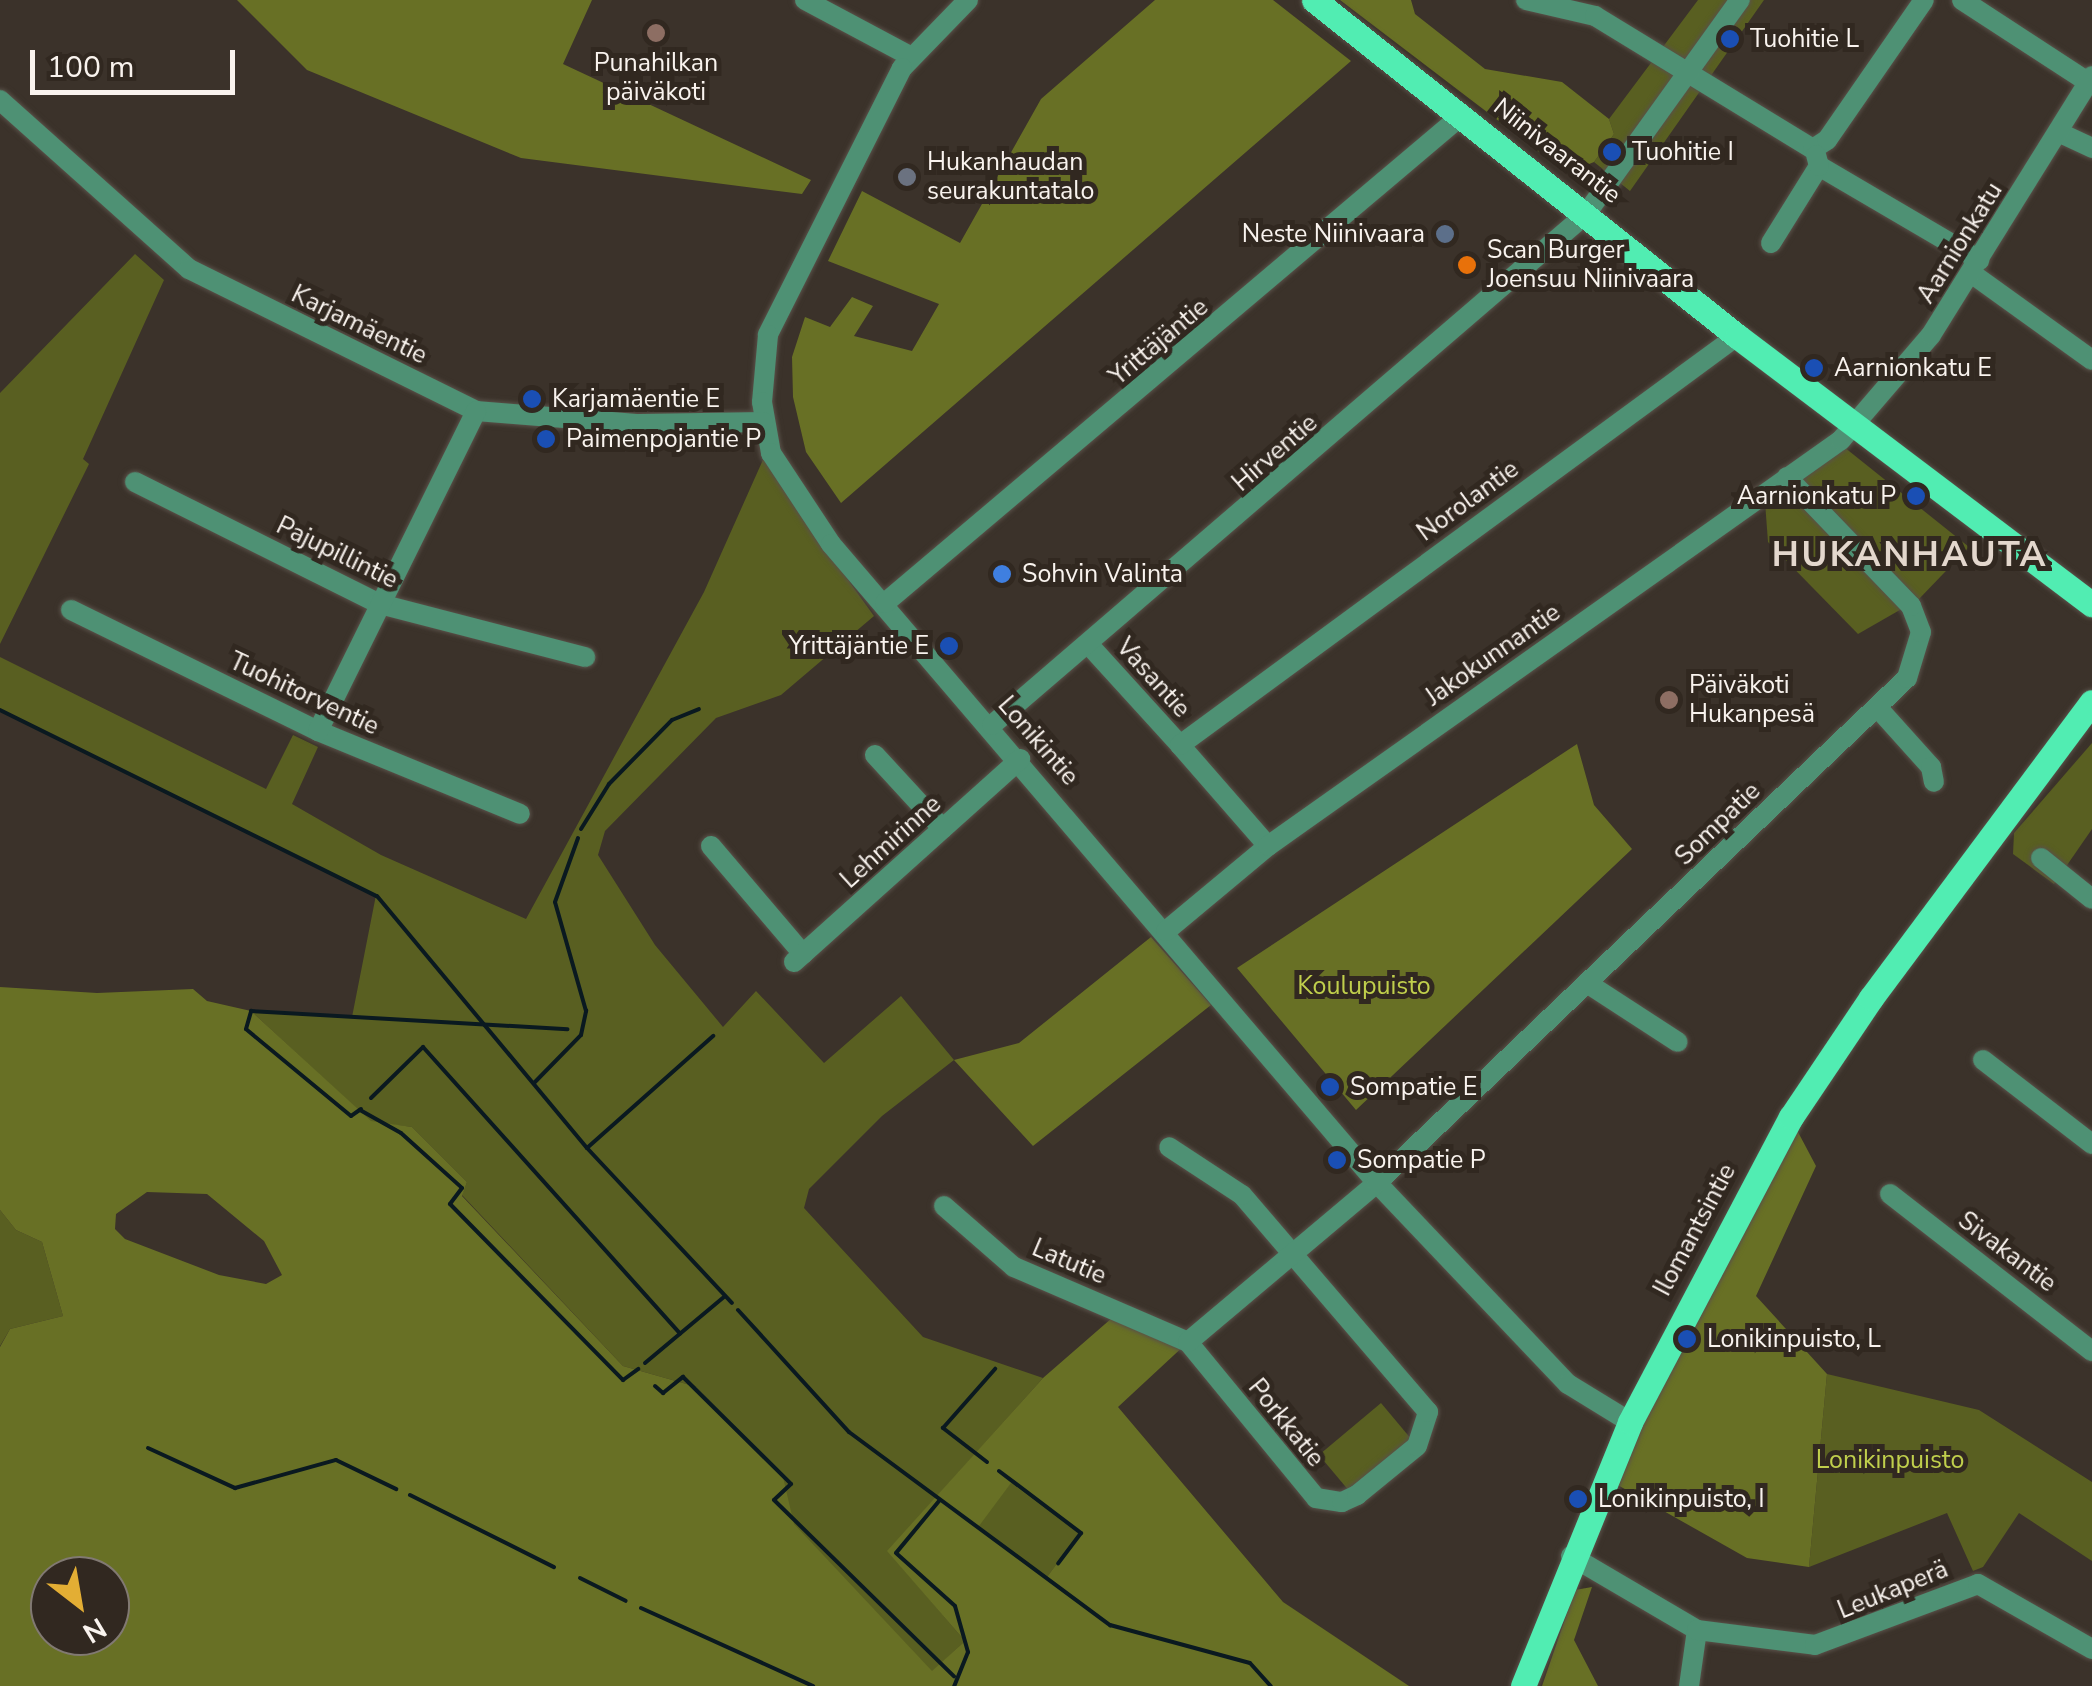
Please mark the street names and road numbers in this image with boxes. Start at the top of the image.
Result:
street label: Niinivaarantie [1487,92,1627,210]
street label: Aarnionkatu [1911,177,2009,309]
street label: Karjamäentie [286,279,432,371]
street label: Yrittäjäntie [1104,292,1214,392]
street label: Hirventie [1226,408,1324,498]
street label: Norolantie [1412,454,1524,548]
street label: Pajupillintie [271,511,403,595]
street label: Jakokunnantie [1420,597,1566,713]
street label: Vasantie [1110,632,1196,724]
street label: Tuohitorventie [225,646,383,742]
street label: Lonikintie [991,691,1085,791]
street label: Sompatie [1669,776,1767,872]
street label: Lehmirinne [835,789,947,895]
street label: Ilomantsintie [1648,1159,1742,1301]
street label: Sivakantie [1952,1205,2062,1299]
street label: Latutie [1027,1233,1111,1291]
street label: Porkkatie [1242,1373,1330,1473]
street label: Leukaperä [1833,1554,1953,1626]

